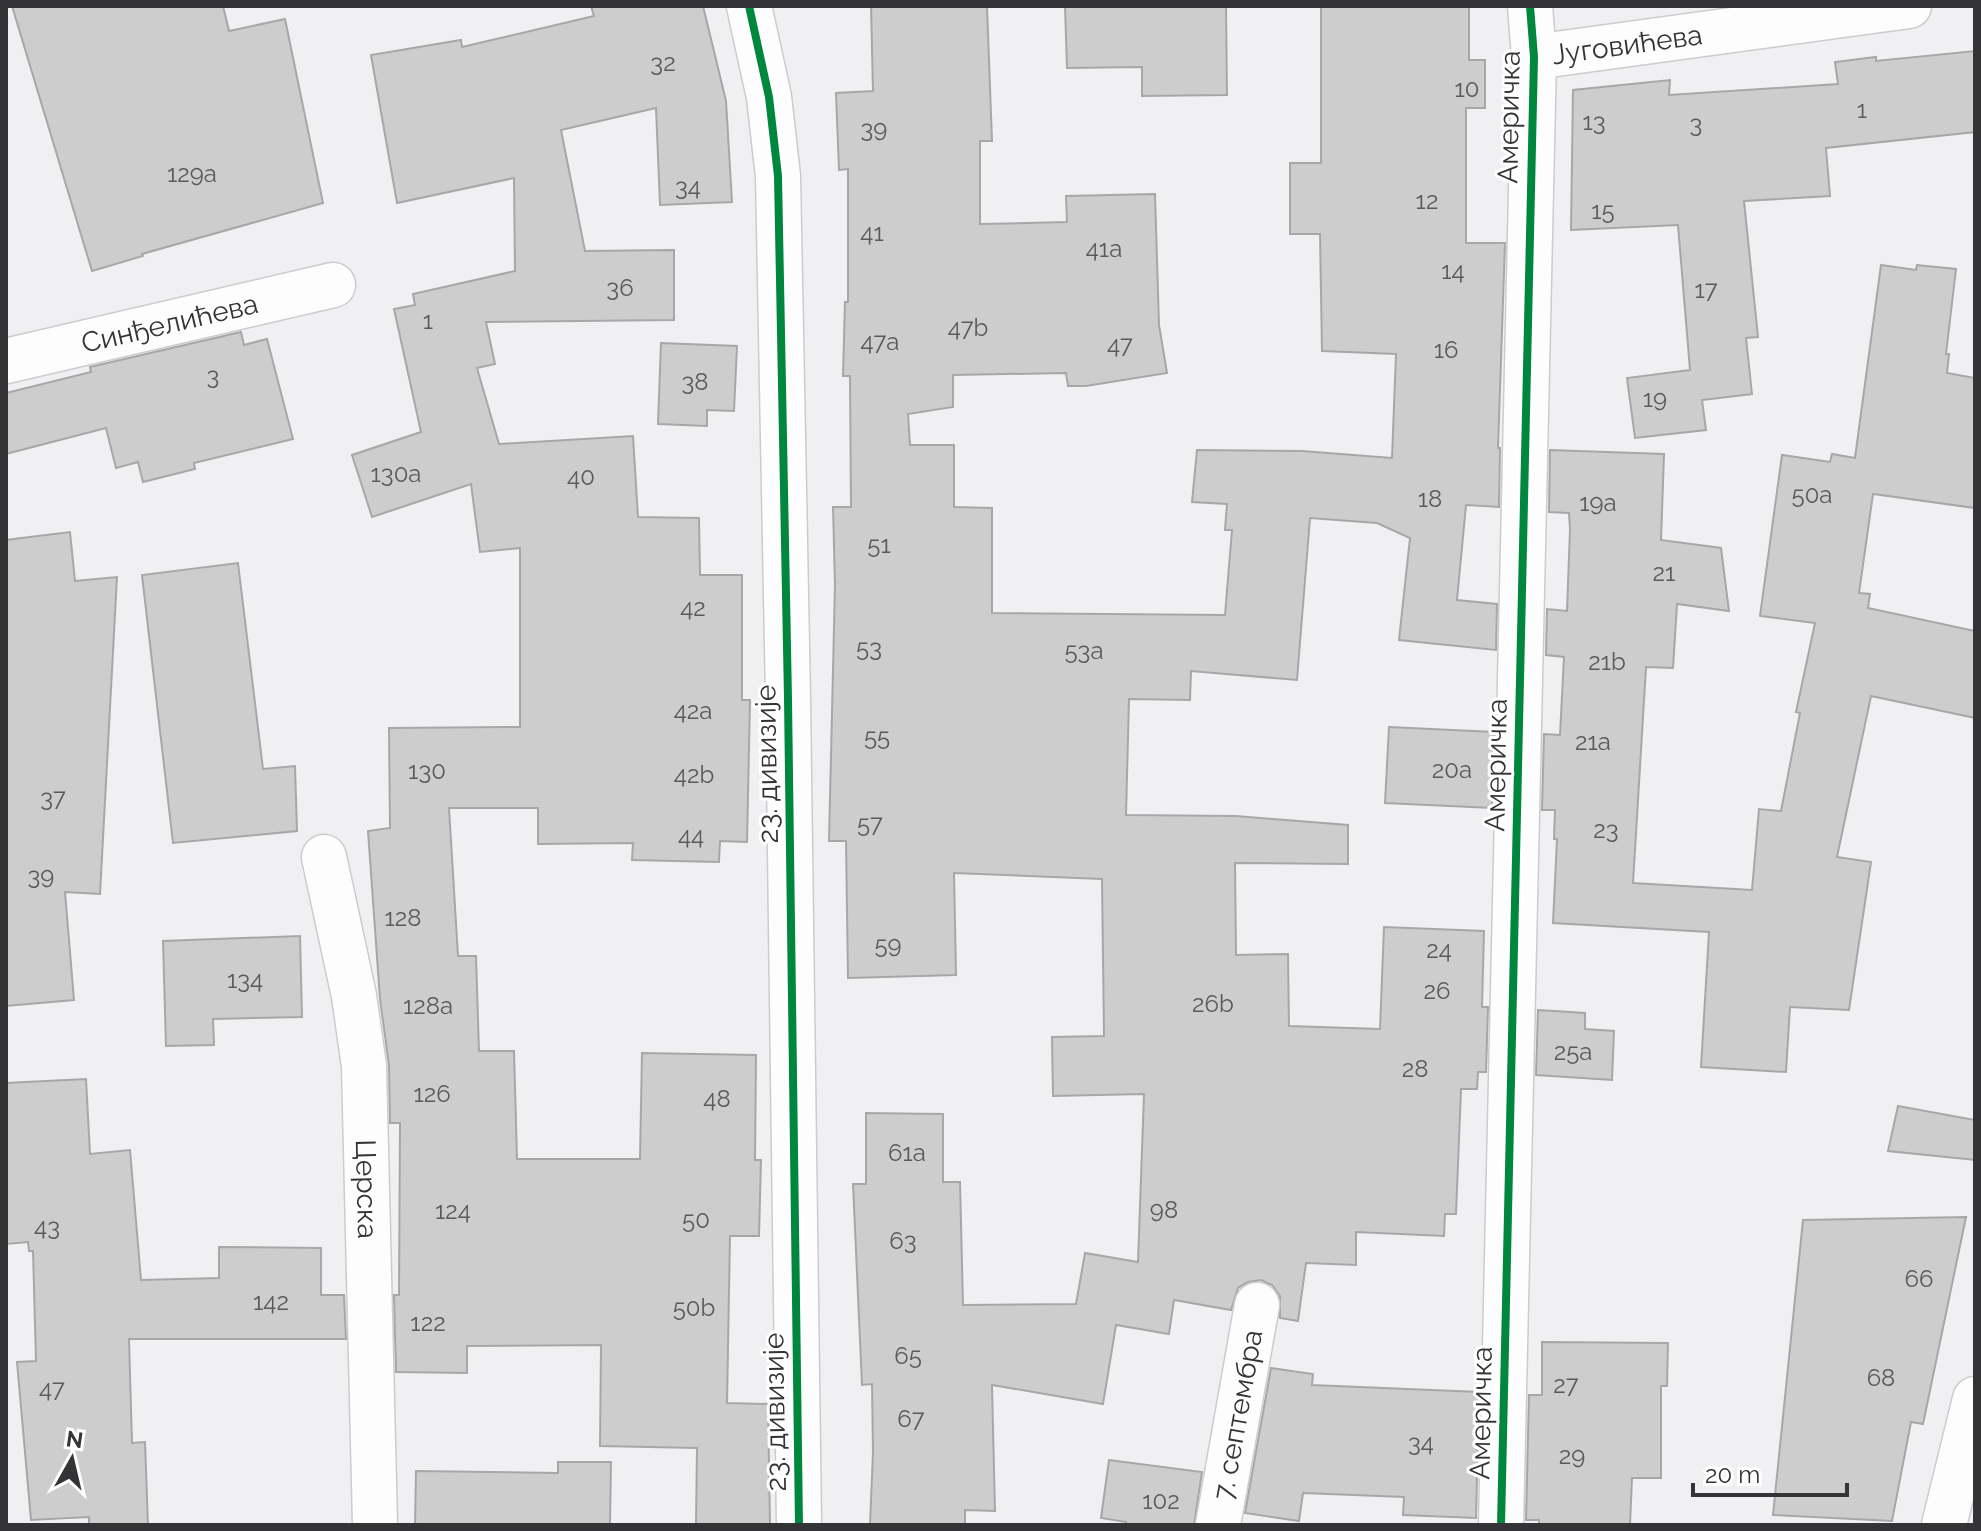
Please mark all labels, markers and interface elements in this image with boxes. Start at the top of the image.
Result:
street label: Југовићева [1550,18,1704,71]
house number: 32 [650,48,676,77]
street label: Америчка [1491,50,1527,184]
house number: 10 [1455,74,1479,103]
house number: 1 [1857,95,1867,124]
house number: 13 [1582,107,1606,136]
house number: 3 [1690,109,1702,138]
house number: 39 [861,114,887,143]
house number: 129a [167,159,217,188]
house number: 34 [675,172,701,201]
house number: 12 [1416,186,1438,215]
house number: 15 [1591,196,1615,225]
house number: 41 [860,218,884,247]
house number: 41a [1086,234,1122,263]
house number: 14 [1441,256,1465,285]
house number: 36 [606,273,634,302]
house number: 17 [1695,275,1718,304]
street label: Синђелићева [78,286,261,359]
house number: 1 [423,306,433,335]
house number: 47b [948,313,988,342]
house number: 47a [861,327,899,356]
house number: 47 [1107,330,1133,359]
house number: 16 [1434,335,1458,364]
house number: 3 [207,361,219,390]
house number: 38 [681,367,709,396]
house number: 19 [1643,384,1667,413]
house number: 130a [371,459,421,488]
house number: 40 [567,462,595,491]
house number: 50a [1792,480,1832,509]
house number: 18 [1418,484,1442,513]
house number: 19a [1579,488,1617,517]
house number: 51 [867,530,891,559]
house number: 21 [1653,558,1675,587]
house number: 42 [680,593,706,622]
house number: 53 [856,633,882,662]
house number: 53a [1065,636,1103,665]
house number: 21b [1588,647,1626,676]
street label: 23. дивизије [749,684,785,844]
house number: 42a [674,696,712,725]
street label: Америчка [1478,698,1514,832]
house number: 55 [864,722,890,751]
house number: 21a [1575,727,1611,756]
house number: 20a [1432,755,1472,784]
house number: 130 [408,756,446,785]
house number: 42b [674,760,714,789]
house number: 37 [40,783,66,812]
house number: 57 [857,809,883,838]
house number: 23 [1593,815,1619,844]
house number: 44 [678,821,704,850]
house number: 39 [28,861,54,890]
house number: 128 [384,903,422,932]
house number: 59 [874,930,902,959]
house number: 24 [1426,935,1452,964]
house number: 134 [227,965,263,994]
house number: 26 [1424,976,1450,1005]
house number: 26b [1192,989,1234,1018]
house number: 128a [403,991,453,1020]
house number: 25a [1554,1037,1592,1066]
house number: 28 [1402,1054,1428,1083]
house number: 126 [413,1079,451,1108]
house number: 48 [703,1084,731,1113]
house number: 61a [888,1138,926,1167]
street label: Церска [349,1139,385,1239]
house number: 98 [1150,1195,1178,1224]
house number: 124 [435,1196,471,1225]
house number: 50 [682,1205,710,1234]
house number: 43 [34,1212,60,1241]
house number: 63 [889,1226,917,1255]
house number: 66 [1905,1264,1933,1293]
house number: 142 [253,1287,289,1316]
house number: 50b [673,1293,715,1322]
house number: 122 [410,1308,446,1337]
street label: 7. септембра [1206,1327,1269,1502]
street label: 23. дивизије [757,1332,793,1492]
house number: 65 [894,1341,922,1370]
street label: Америчка [1463,1346,1499,1480]
house number: 68 [1867,1363,1895,1392]
house number: 27 [1553,1370,1579,1399]
house number: 47 [39,1374,65,1403]
house number: 67 [897,1404,925,1433]
north arrow [32,1419,112,1499]
text: N [65,1425,85,1453]
house number: 34 [1408,1428,1434,1457]
house number: 29 [1559,1441,1585,1470]
scale bar [1693,1447,1847,1497]
text: 20 m [1705,1460,1760,1489]
house number: 102 [1142,1486,1180,1515]

